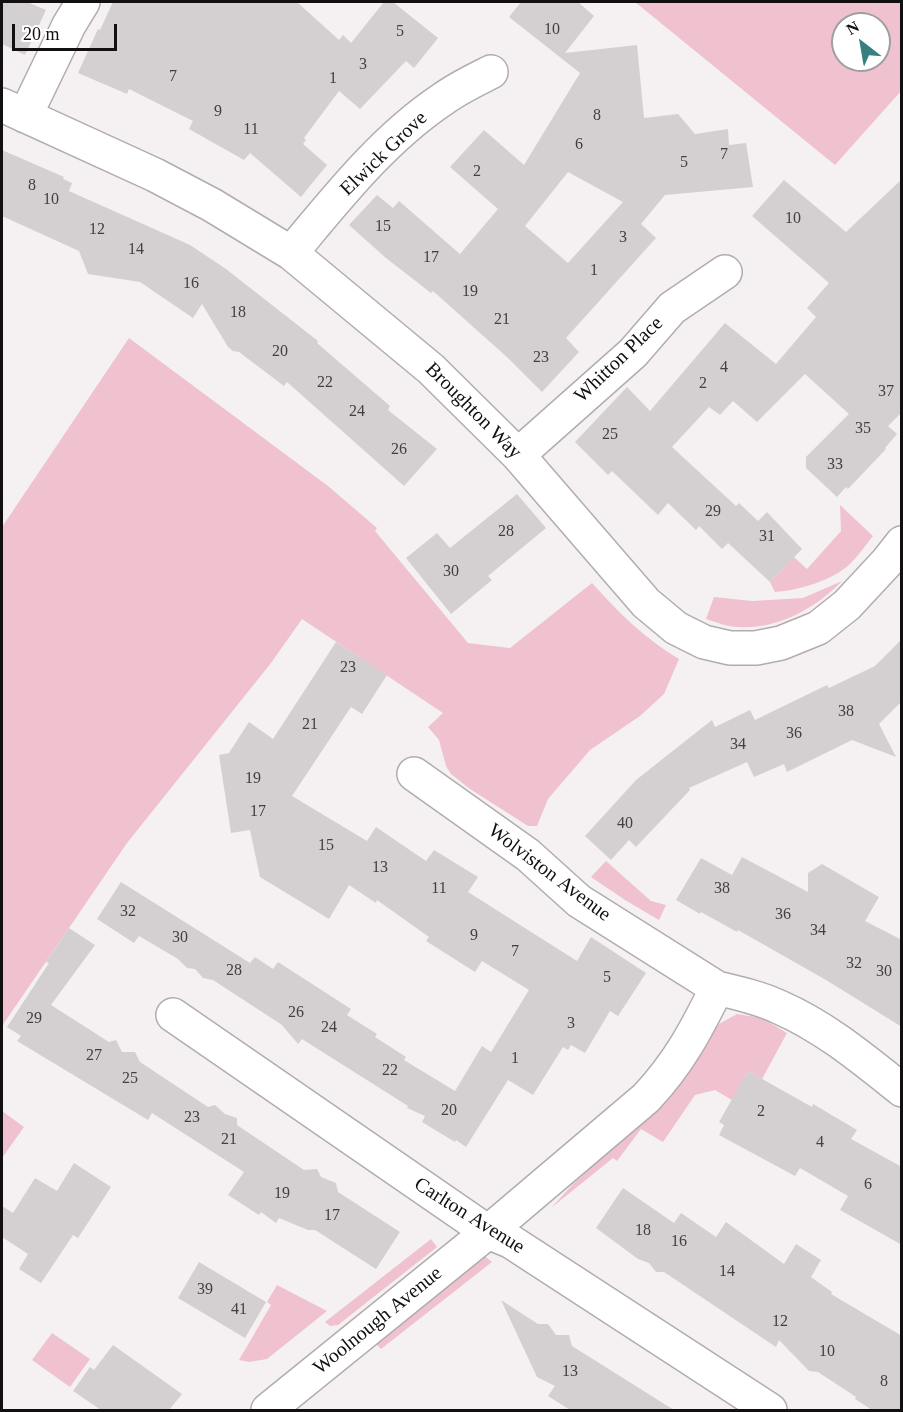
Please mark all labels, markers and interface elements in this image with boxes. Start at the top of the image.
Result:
scale bar [15,12,120,50]
north arrow [831,12,891,72]
text: N [843,18,862,38]
house number: 10 [544,20,560,40]
house number: 5 [396,22,404,42]
text: 20 m [23,24,60,44]
house number: 3 [359,55,367,75]
house number: 7 [169,67,177,87]
house number: 1 [329,69,337,89]
house number: 9 [214,102,222,122]
house number: 8 [593,106,601,126]
street label: Elwick Grove [336,107,432,201]
house number: 11 [243,120,259,140]
house number: 6 [575,135,583,155]
house number: 7 [720,145,728,165]
house number: 5 [680,153,688,173]
house number: 2 [473,162,481,182]
house number: 8 [28,176,36,196]
house number: 10 [43,190,59,210]
house number: 10 [785,209,801,229]
house number: 15 [375,217,391,237]
house number: 12 [89,220,105,240]
house number: 3 [619,228,627,248]
house number: 14 [128,240,144,260]
house number: 17 [423,248,439,268]
house number: 1 [590,261,598,281]
house number: 16 [183,274,199,294]
house number: 19 [462,282,478,302]
house number: 18 [230,303,246,323]
house number: 21 [494,310,510,330]
street label: Whitton Place [570,312,668,408]
house number: 20 [272,342,288,362]
house number: 23 [533,348,549,368]
street label: Broughton Way [420,358,526,464]
house number: 4 [720,358,728,378]
house number: 22 [317,373,333,393]
house number: 2 [699,374,707,394]
house number: 37 [878,382,894,402]
house number: 24 [349,402,365,422]
house number: 35 [855,419,871,439]
house number: 25 [602,425,618,445]
house number: 26 [391,440,407,460]
house number: 33 [827,455,843,475]
house number: 29 [705,502,721,522]
house number: 28 [498,522,514,542]
house number: 31 [759,527,775,547]
house number: 30 [443,562,459,582]
house number: 23 [340,658,356,678]
house number: 38 [838,702,854,722]
house number: 21 [302,715,318,735]
house number: 36 [786,724,802,744]
house number: 34 [730,735,746,755]
house number: 19 [245,769,261,789]
house number: 17 [250,802,266,822]
house number: 40 [617,814,633,834]
street label: Wolviston Avenue [483,819,615,927]
house number: 15 [318,836,334,856]
house number: 13 [372,858,388,878]
house number: 11 [431,879,447,899]
house number: 38 [714,879,730,899]
house number: 32 [120,902,136,922]
house number: 36 [775,905,791,925]
house number: 34 [810,921,826,941]
house number: 9 [470,926,478,946]
house number: 30 [172,928,188,948]
house number: 7 [511,942,519,962]
house number: 32 [846,954,862,974]
house number: 28 [226,961,242,981]
house number: 30 [876,962,892,982]
house number: 5 [603,968,611,988]
house number: 26 [288,1003,304,1023]
house number: 29 [26,1009,42,1029]
house number: 3 [567,1014,575,1034]
house number: 24 [321,1018,337,1038]
house number: 27 [86,1046,102,1066]
house number: 1 [511,1049,519,1069]
house number: 22 [382,1061,398,1081]
house number: 25 [122,1069,138,1089]
house number: 20 [441,1101,457,1121]
house number: 2 [757,1102,765,1122]
house number: 23 [184,1108,200,1128]
house number: 21 [221,1130,237,1150]
house number: 4 [816,1133,824,1153]
street label: Carlton Avenue [409,1173,529,1259]
house number: 6 [864,1175,872,1195]
house number: 19 [274,1184,290,1204]
house number: 17 [324,1206,340,1226]
house number: 18 [635,1221,651,1241]
house number: 16 [671,1232,687,1252]
street label: Woolnough Avenue [309,1262,447,1380]
house number: 14 [719,1262,735,1282]
house number: 39 [197,1280,213,1300]
house number: 41 [231,1300,247,1320]
house number: 12 [772,1312,788,1332]
house number: 10 [819,1342,835,1362]
house number: 13 [562,1362,578,1382]
house number: 8 [880,1372,888,1392]

